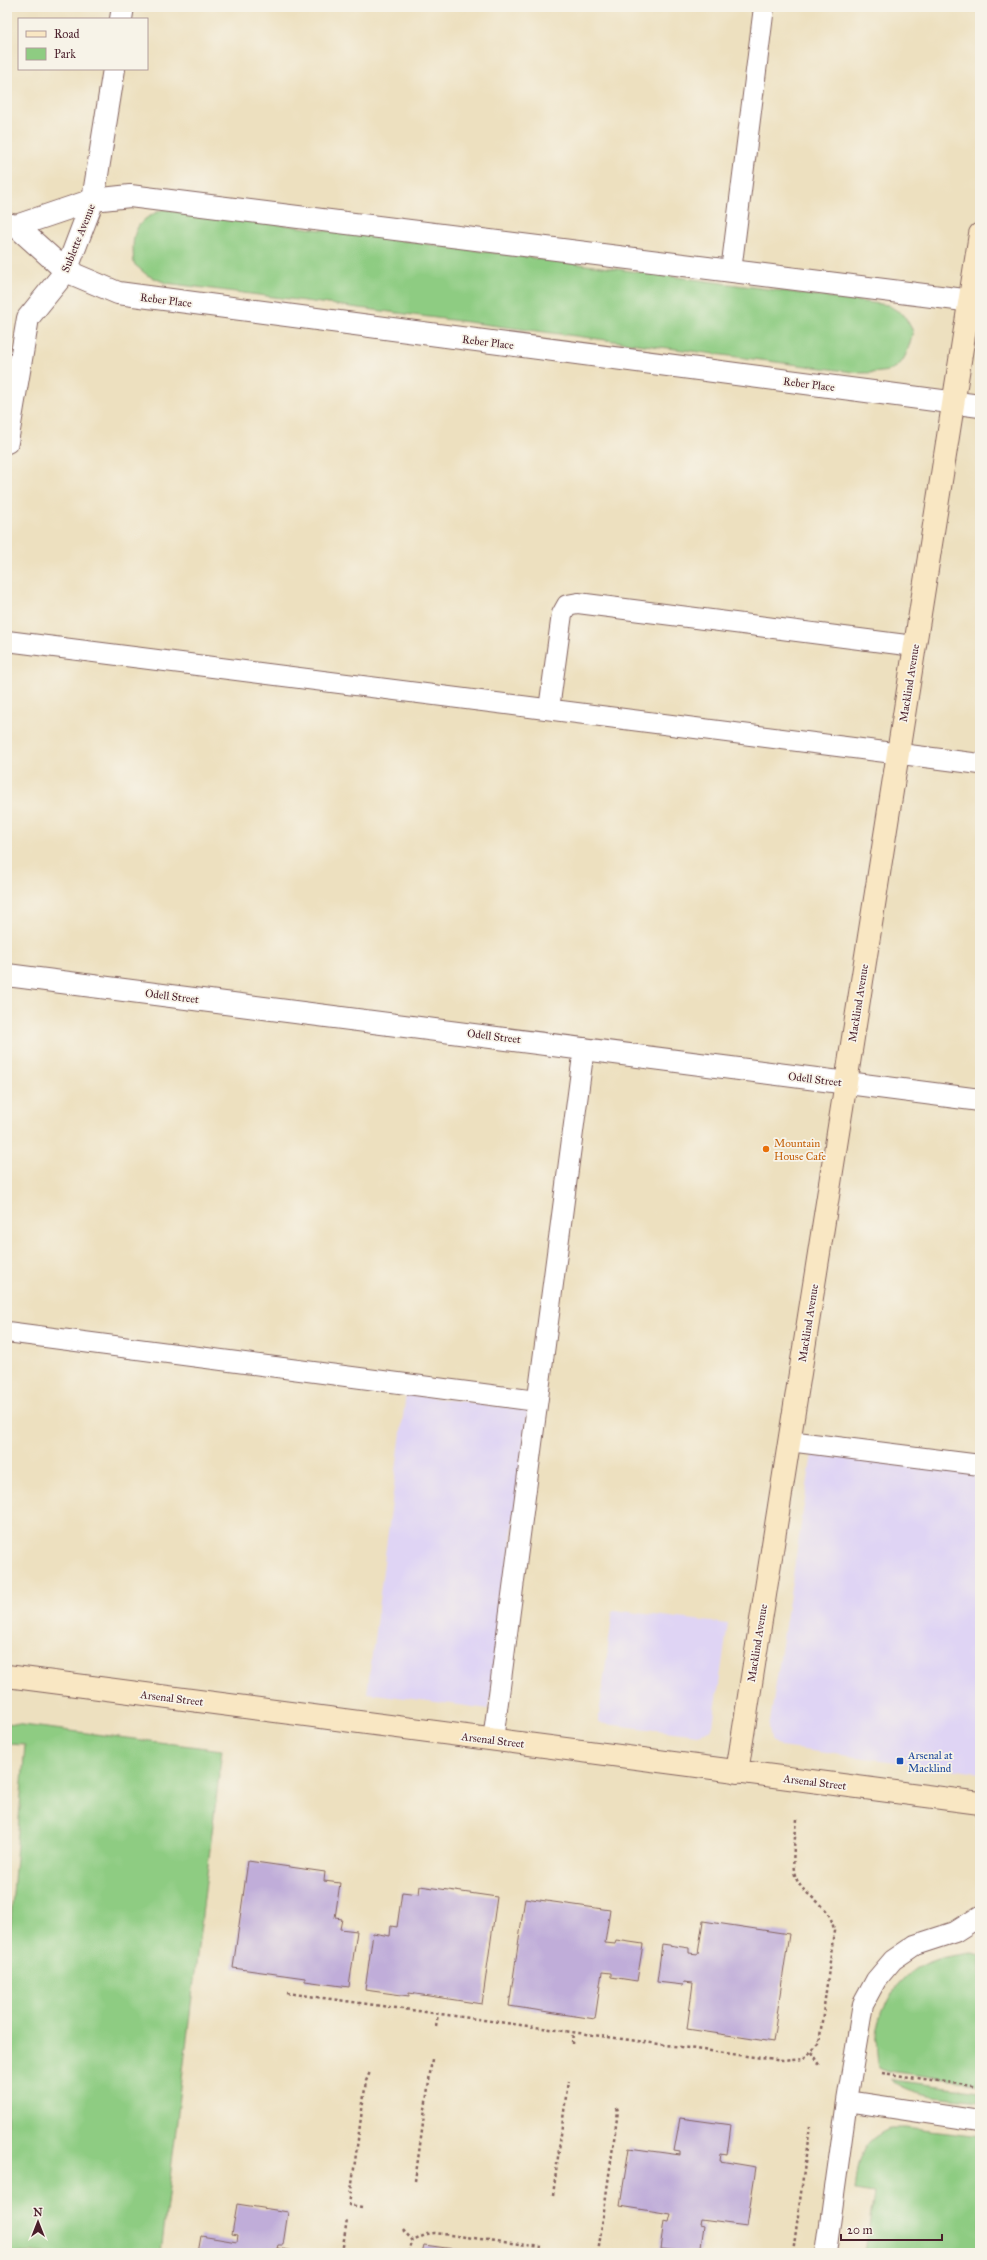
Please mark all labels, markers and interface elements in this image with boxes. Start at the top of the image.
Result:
legend [18,18,148,70]
text: Road [54,27,80,41]
text: Park [54,47,76,61]
street label: Sublette Avenue [59,202,98,274]
street label: Reber Place [139,291,193,310]
street label: Reber Place [461,333,515,352]
street label: Reber Place [782,375,836,394]
street label: Macklind Avenue [897,643,922,723]
street label: Macklind Avenue [846,963,871,1043]
street label: Odell Street [144,987,200,1006]
street label: Odell Street [466,1027,522,1046]
street label: Odell Street [787,1070,843,1089]
place label: Mountain House Cafe [774,1137,827,1163]
marker: Mountain House Cafe [761,1144,771,1154]
street label: Macklind Avenue [796,1283,821,1363]
street label: Macklind Avenue [745,1603,770,1683]
street label: Arsenal Street [139,1688,204,1709]
street label: Arsenal Street [460,1730,525,1751]
place label: Arsenal at Macklind [907,1749,953,1775]
marker: Arsenal at Macklind [895,1756,905,1766]
street label: Arsenal Street [782,1772,847,1793]
north arrow [18,2202,58,2242]
text: N [33,2206,43,2219]
scale bar [841,2216,942,2242]
text: 20 m [847,2223,873,2237]

